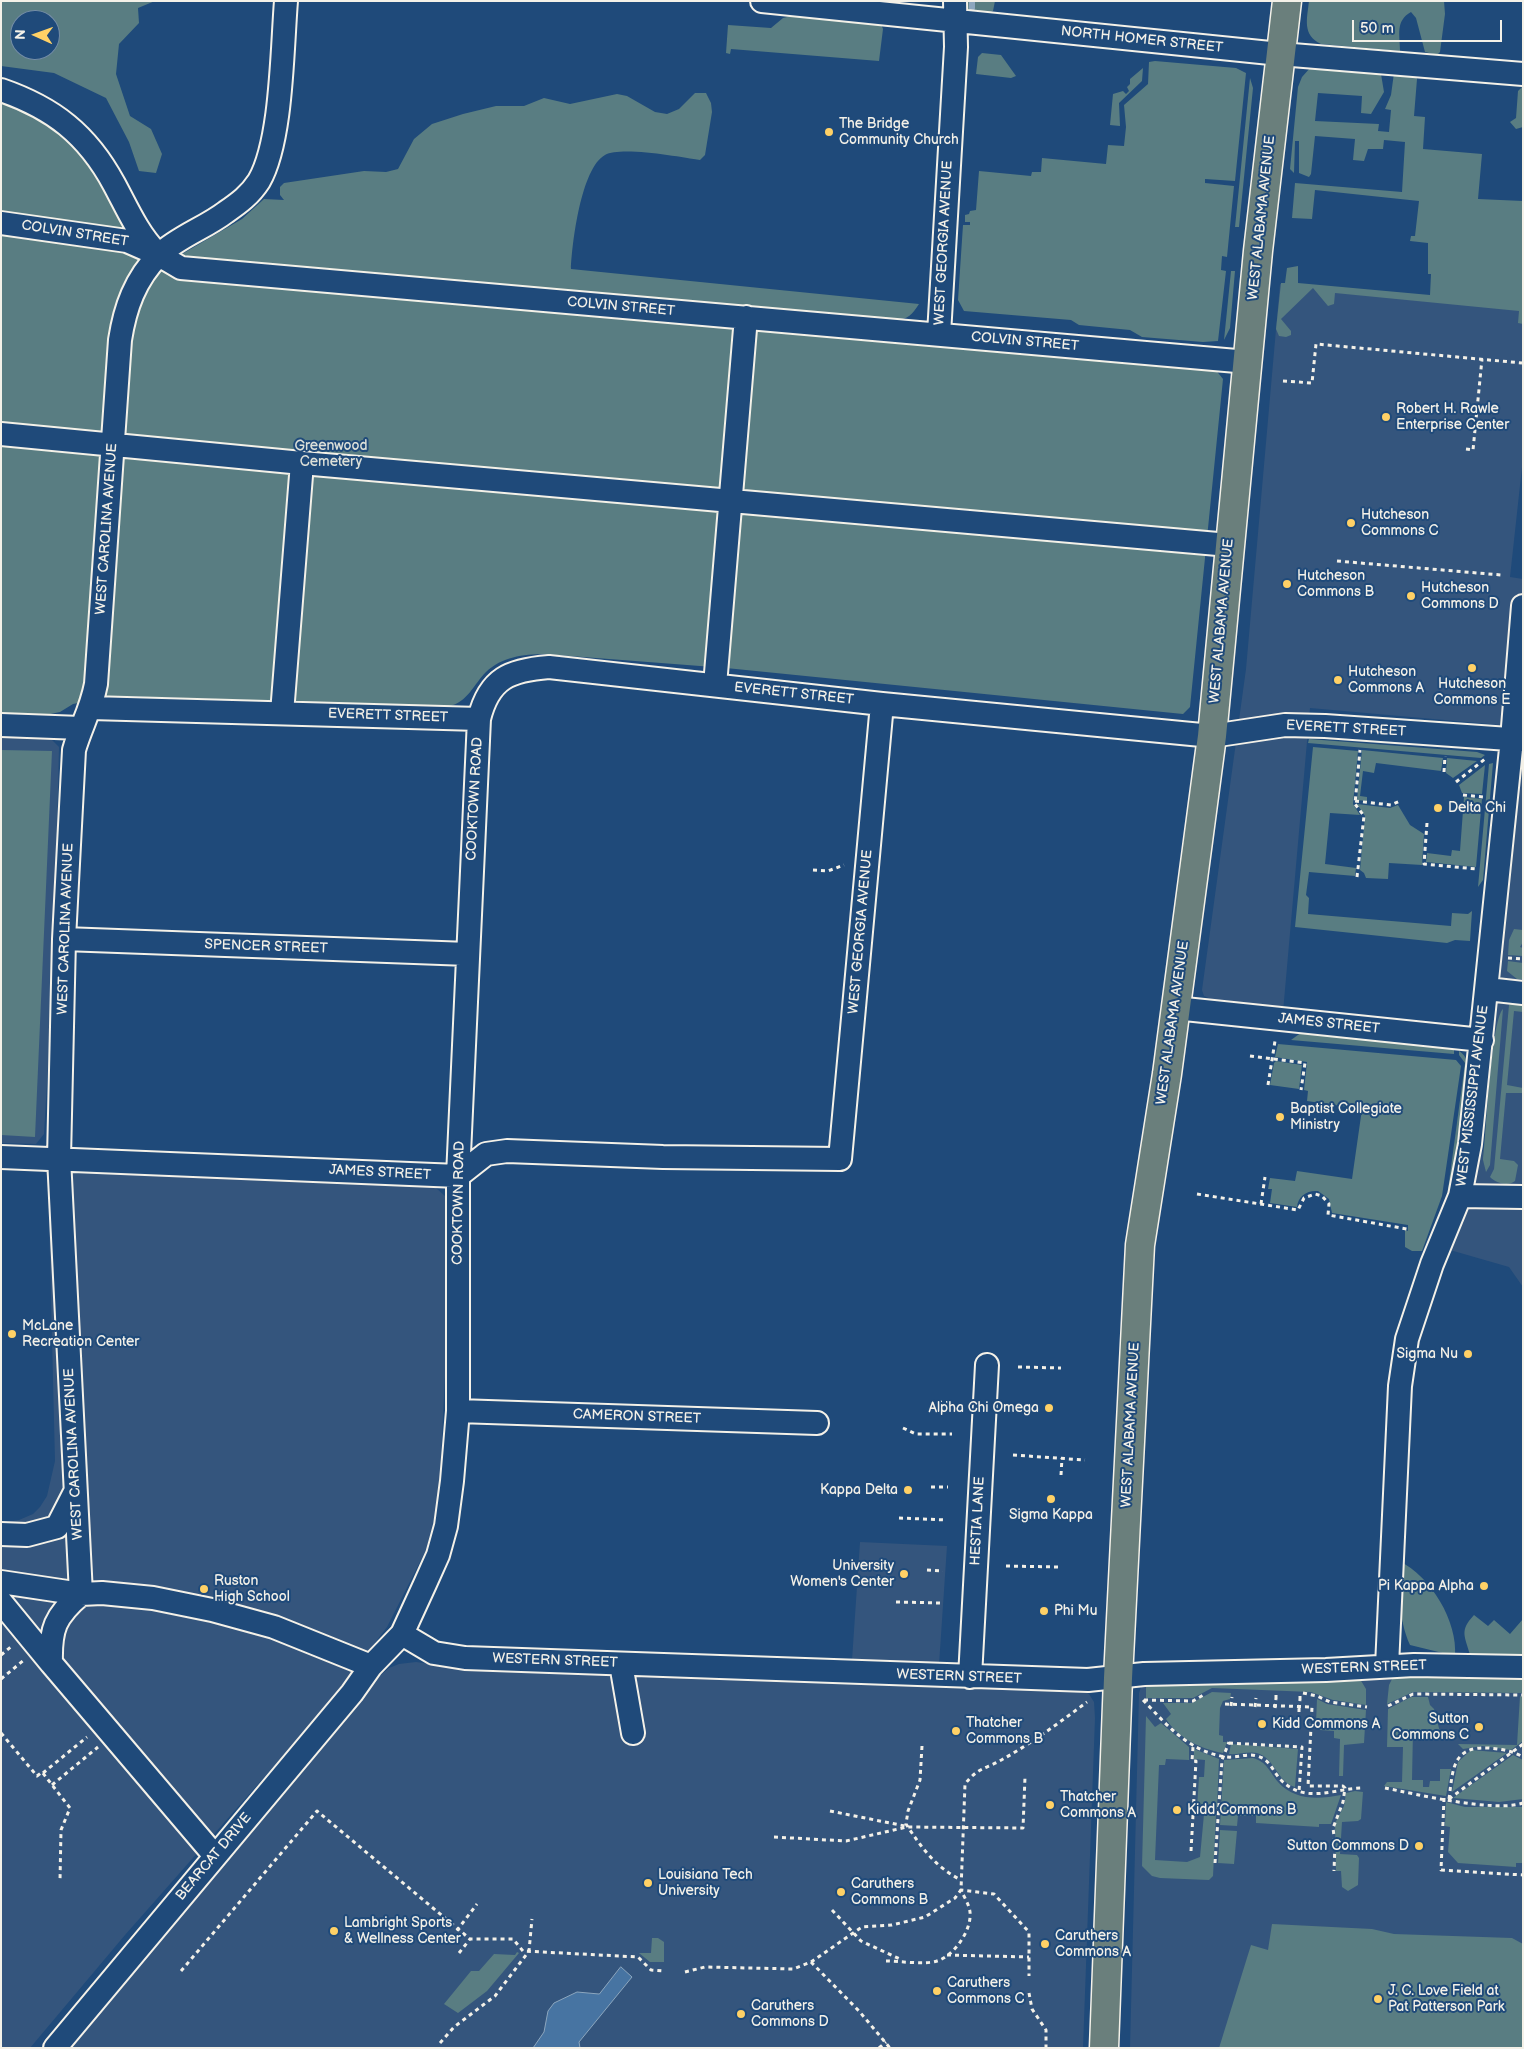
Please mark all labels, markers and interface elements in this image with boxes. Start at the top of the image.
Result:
north arrow [10,10,60,60]
scale bar [1354,10,1504,42]
text: 50 m [1360,19,1394,38]
street label: NORTH HOMER STREET [1060,23,1224,57]
text: N [12,29,29,40]
place label: The Bridge Community Church [839,116,959,148]
marker: The Bridge Community Church [823,126,835,138]
street label: WEST ALABAMA AVENUE [1245,135,1279,301]
street label: WEST GEORGIA AVENUE [931,160,957,326]
street label: COLVIN STREET [20,217,130,251]
street label: COLVIN STREET [566,294,676,320]
street label: COLVIN STREET [970,329,1080,355]
place label: Robert H. Rawle Enterprise Center [1396,401,1509,434]
marker: Robert H. Rawle Enterprise Center [1380,411,1392,423]
park label: Greenwood Cemetery [295,438,367,471]
street label: WEST CAROLINA AVENUE [93,443,121,615]
place label: Hutcheson Commons C [1361,507,1439,540]
marker: Hutcheson Commons C [1345,517,1357,529]
street label: WEST ALABAMA AVENUE [1206,538,1238,704]
place label: Hutcheson Commons B [1297,568,1374,600]
marker: Hutcheson Commons B [1281,578,1293,590]
place label: Hutcheson Commons D [1421,580,1499,612]
marker: Hutcheson Commons D [1405,590,1417,602]
marker: Hutcheson Commons E [1466,662,1478,674]
place label: Hutcheson Commons A [1348,664,1424,696]
marker: Hutcheson Commons A [1332,674,1344,686]
place label: Hutcheson Commons E [1434,676,1510,709]
street label: EVERETT STREET [733,679,855,709]
street label: EVERETT STREET [328,706,448,726]
street label: EVERETT STREET [1285,717,1407,741]
street label: COOKTOWN ROAD [463,737,487,861]
place label: Delta Chi [1448,800,1506,816]
marker: Delta Chi [1432,802,1444,814]
street label: WEST CAROLINA AVENUE [55,843,77,1015]
street label: WEST GEORGIA AVENUE [845,849,877,1015]
street label: SPENCER STREET [204,936,328,958]
street label: WEST ALABAMA AVENUE [1153,940,1193,1106]
street label: WEST MISSISSIPPI AVENUE [1454,1004,1492,1188]
street label: JAMES STREET [1277,1010,1381,1038]
place label: Baptist Collegiate Ministry [1290,1101,1402,1134]
marker: Baptist Collegiate Ministry [1274,1111,1286,1123]
street label: COOKTOWN ROAD [450,1141,468,1265]
street label: JAMES STREET [329,1162,431,1184]
place label: McLane Recreation Center [22,1318,139,1350]
marker: McLane Recreation Center [6,1328,18,1340]
street label: WEST ALABAMA AVENUE [1118,1342,1144,1508]
place label: Sigma Nu [1397,1346,1458,1362]
marker: Sigma Nu [1462,1348,1474,1360]
street label: WEST CAROLINA AVENUE [61,1368,87,1540]
place label: Alpha Chi Omega [928,1400,1039,1416]
marker: Alpha Chi Omega [1043,1402,1055,1414]
street label: CAMERON STREET [573,1406,701,1428]
street label: HESTIA LANE [967,1476,989,1566]
place label: Kappa Delta [820,1482,898,1498]
marker: Kappa Delta [902,1484,914,1496]
marker: Sigma Kappa [1045,1493,1057,1505]
place label: Sigma Kappa [1009,1507,1093,1523]
place label: University Women's Center [790,1558,894,1590]
marker: University Women's Center [898,1568,910,1580]
place label: Ruston High School [214,1573,290,1605]
place label: Pi Kappa Alpha [1378,1578,1474,1594]
marker: Pi Kappa Alpha [1478,1580,1490,1592]
marker: Ruston High School [198,1583,210,1595]
place label: Phi Mu [1054,1603,1097,1619]
marker: Phi Mu [1038,1605,1050,1617]
street label: WESTERN STREET [492,1650,618,1672]
street label: WESTERN STREET [1301,1657,1427,1679]
street label: WESTERN STREET [896,1666,1022,1688]
place label: Sutton Commons C [1391,1711,1469,1744]
place label: Thatcher Commons B [966,1715,1043,1748]
place label: Kidd Commons A [1272,1716,1380,1732]
marker: Kidd Commons A [1256,1718,1268,1730]
marker: Sutton Commons C [1473,1721,1485,1733]
marker: Thatcher Commons B [950,1725,962,1737]
place label: Thatcher Commons A [1060,1789,1136,1821]
marker: Thatcher Commons A [1044,1799,1056,1811]
place label: Kidd Commons B [1187,1802,1296,1818]
marker: Kidd Commons B [1171,1804,1183,1816]
street label: BEARCAT DRIVE [173,1810,255,1904]
place label: Sutton Commons D [1287,1838,1409,1854]
marker: Sutton Commons D [1413,1840,1425,1852]
place label: Louisiana Tech University [658,1867,753,1900]
place label: Caruthers Commons B [851,1876,928,1908]
marker: Louisiana Tech University [642,1877,654,1889]
marker: Caruthers Commons B [835,1886,847,1898]
place label: Lambright Sports & Wellness Center [344,1915,461,1948]
marker: Lambright Sports & Wellness Center [328,1925,340,1937]
place label: Caruthers Commons A [1055,1928,1131,1960]
marker: Caruthers Commons A [1039,1938,1051,1950]
place label: Caruthers Commons C [947,1975,1025,2008]
place label: J. C. Love Field at Pat Patterson Park [1388,1983,1505,2015]
marker: Caruthers Commons C [931,1985,943,1997]
marker: J. C. Love Field at Pat Patterson Park [1372,1993,1384,2005]
place label: Caruthers Commons D [751,1998,829,2030]
marker: Caruthers Commons D [735,2008,747,2020]

